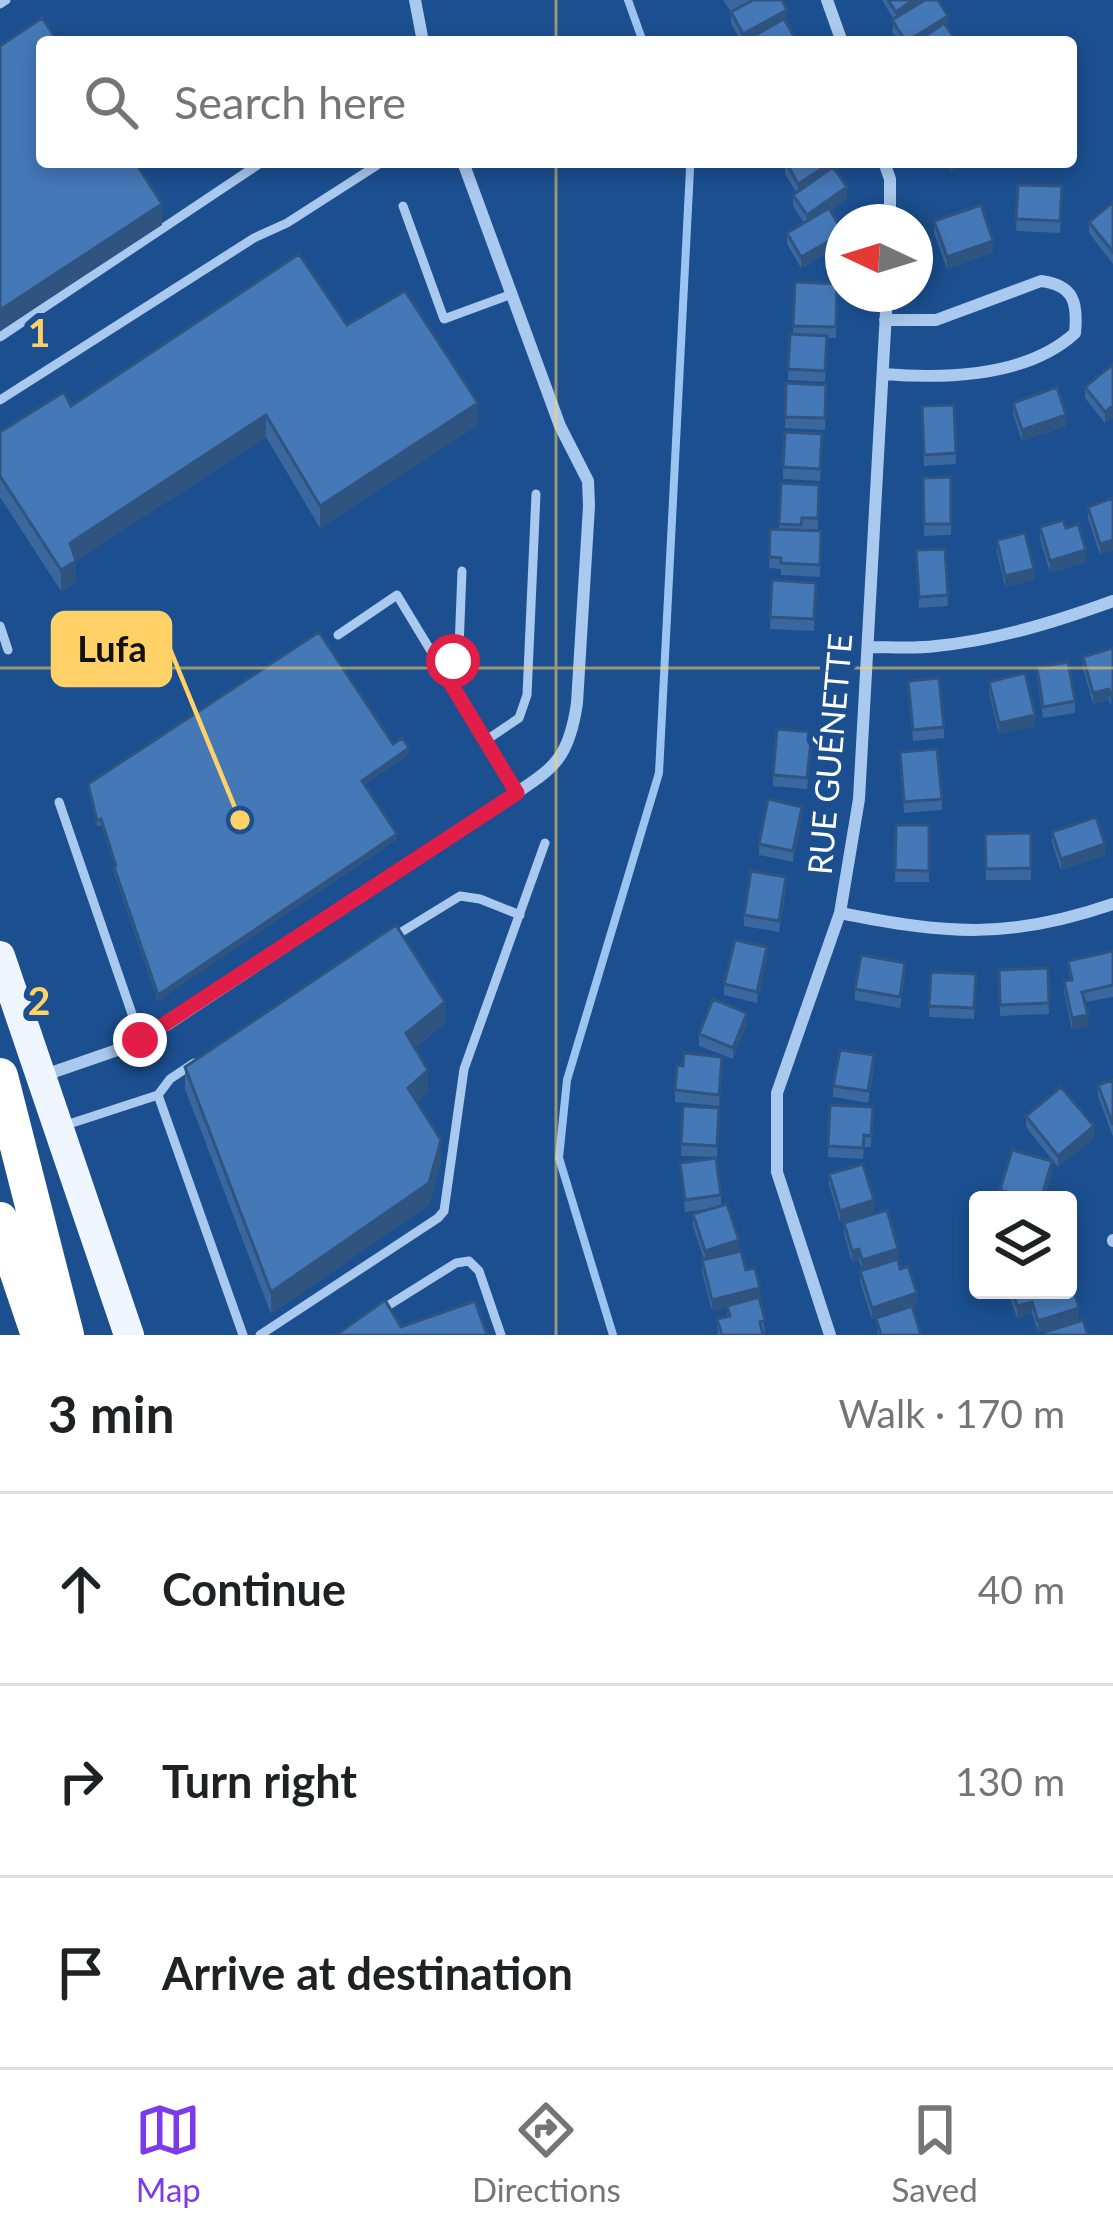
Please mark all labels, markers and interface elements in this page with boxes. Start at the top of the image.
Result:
search box [36,36,1077,168]
icon: search [78,69,144,135]
text: Search here [174,75,406,129]
north arrow [825,204,933,312]
text: 1 [28,309,50,355]
callout: Lufa [53,613,170,685]
text: Lufa [77,626,147,670]
street label: RUE GUÉNETTE [799,632,859,876]
route start [426,634,480,688]
text: 2 [28,977,50,1023]
route end [113,1013,167,1067]
map controls [969,1191,1077,1299]
button: layers [969,1191,1077,1299]
text: 3 min [48,1383,174,1444]
text: Walk · 170 m [838,1390,1065,1436]
icon: ahead [48,1556,114,1622]
text: Continue [162,1562,346,1616]
text: 40 m [978,1566,1065,1612]
icon: right [48,1748,114,1814]
text: Turn right [162,1754,357,1808]
text: 130 m [955,1758,1065,1804]
icon: arrive [48,1940,114,2006]
text: Arrive at destination [162,1946,573,2000]
tab: Map [135,2097,201,2209]
tab: Directions [472,2097,621,2209]
tab: Saved [891,2097,978,2209]

